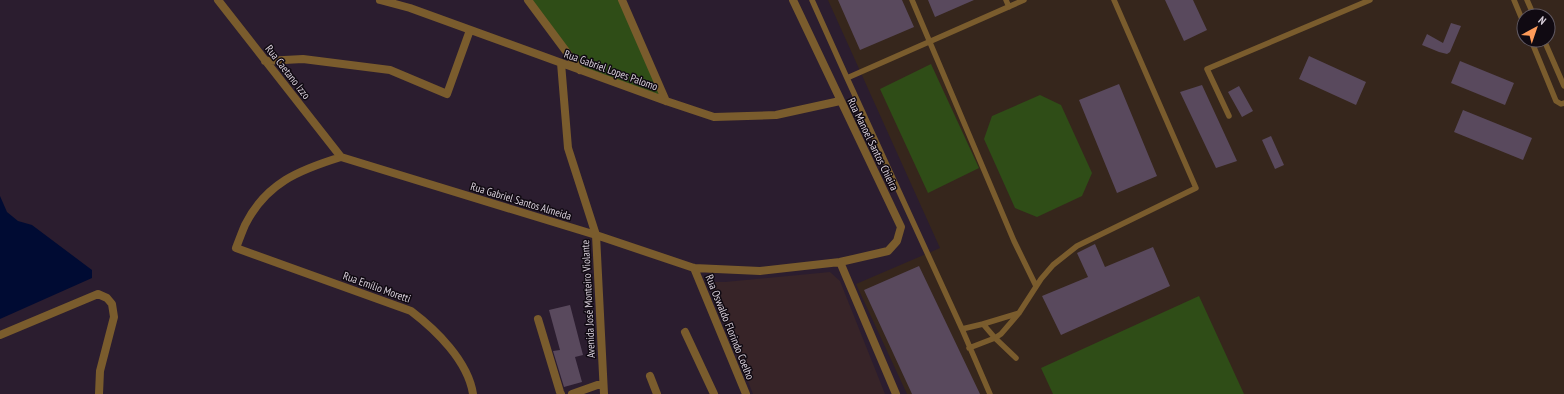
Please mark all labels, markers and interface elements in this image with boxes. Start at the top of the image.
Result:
north arrow [1516,8,1556,48]
text: N [1536,13,1549,28]
street label: Rua Caetano Izzo [262,42,314,102]
street label: Rua Gabriel Lopes Palomo [562,47,660,94]
street label: Rua Manoel Santos Chieira [844,95,902,193]
street label: Rua Gabriel Santos Almeida [469,179,573,223]
street label: Avenida José Monteiro Violante [578,239,598,358]
street label: Rua Emílio Moretti [341,268,413,306]
street label: Rua Oswaldo Florindo Coelho [703,272,758,382]

